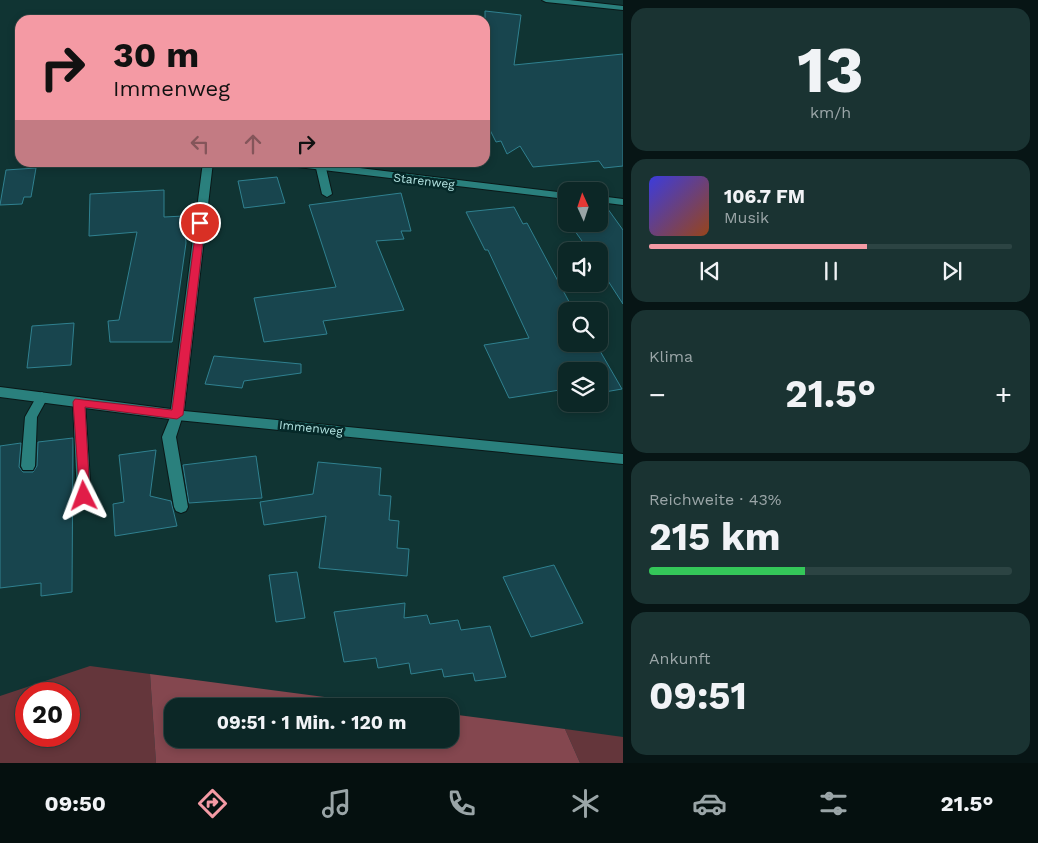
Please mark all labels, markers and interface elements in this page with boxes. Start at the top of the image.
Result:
text: 13 [797,32,864,108]
text: 30 m [113,34,199,76]
icon: right [30,35,95,100]
text: Immenweg [113,76,230,101]
text: km/h [810,103,851,122]
icon: left [186,130,214,158]
icon: ahead [239,130,267,158]
icon: right [292,130,320,158]
street label: Starenweg [393,170,456,192]
north arrow [558,182,608,232]
map controls [558,182,608,412]
text: 106.7 FM [724,185,805,208]
pin [179,202,221,244]
text: Musik [724,208,769,227]
icon: arrive [186,209,214,237]
button: sound [558,242,608,292]
icon: previous [696,257,724,285]
icon: pause [817,257,845,285]
icon: next [938,257,966,285]
button: search [558,302,608,352]
text: Klima [649,347,693,366]
button: layers [558,362,608,412]
text: 21.5° [785,372,876,416]
text: − [649,378,666,411]
text: + [995,378,1012,411]
street label: Immenweg [279,418,344,438]
position arrow [57,469,109,521]
text: Reichweite · 43% [649,490,781,509]
text: 215 km [649,515,780,559]
text: Ankunft [649,649,710,668]
text: 09:51 [649,674,747,718]
speed limit sign: 20 [15,682,80,747]
text: 09:51 · 1 Min. · 120 m [217,711,406,734]
icon: directions [195,786,230,821]
icon: music [319,786,354,821]
icon: phone [444,786,479,821]
icon: climate [568,786,603,821]
icon: car [692,786,727,821]
icon: filters [816,786,851,821]
text: 09:50 [45,791,106,816]
text: 21.5° [941,791,993,816]

